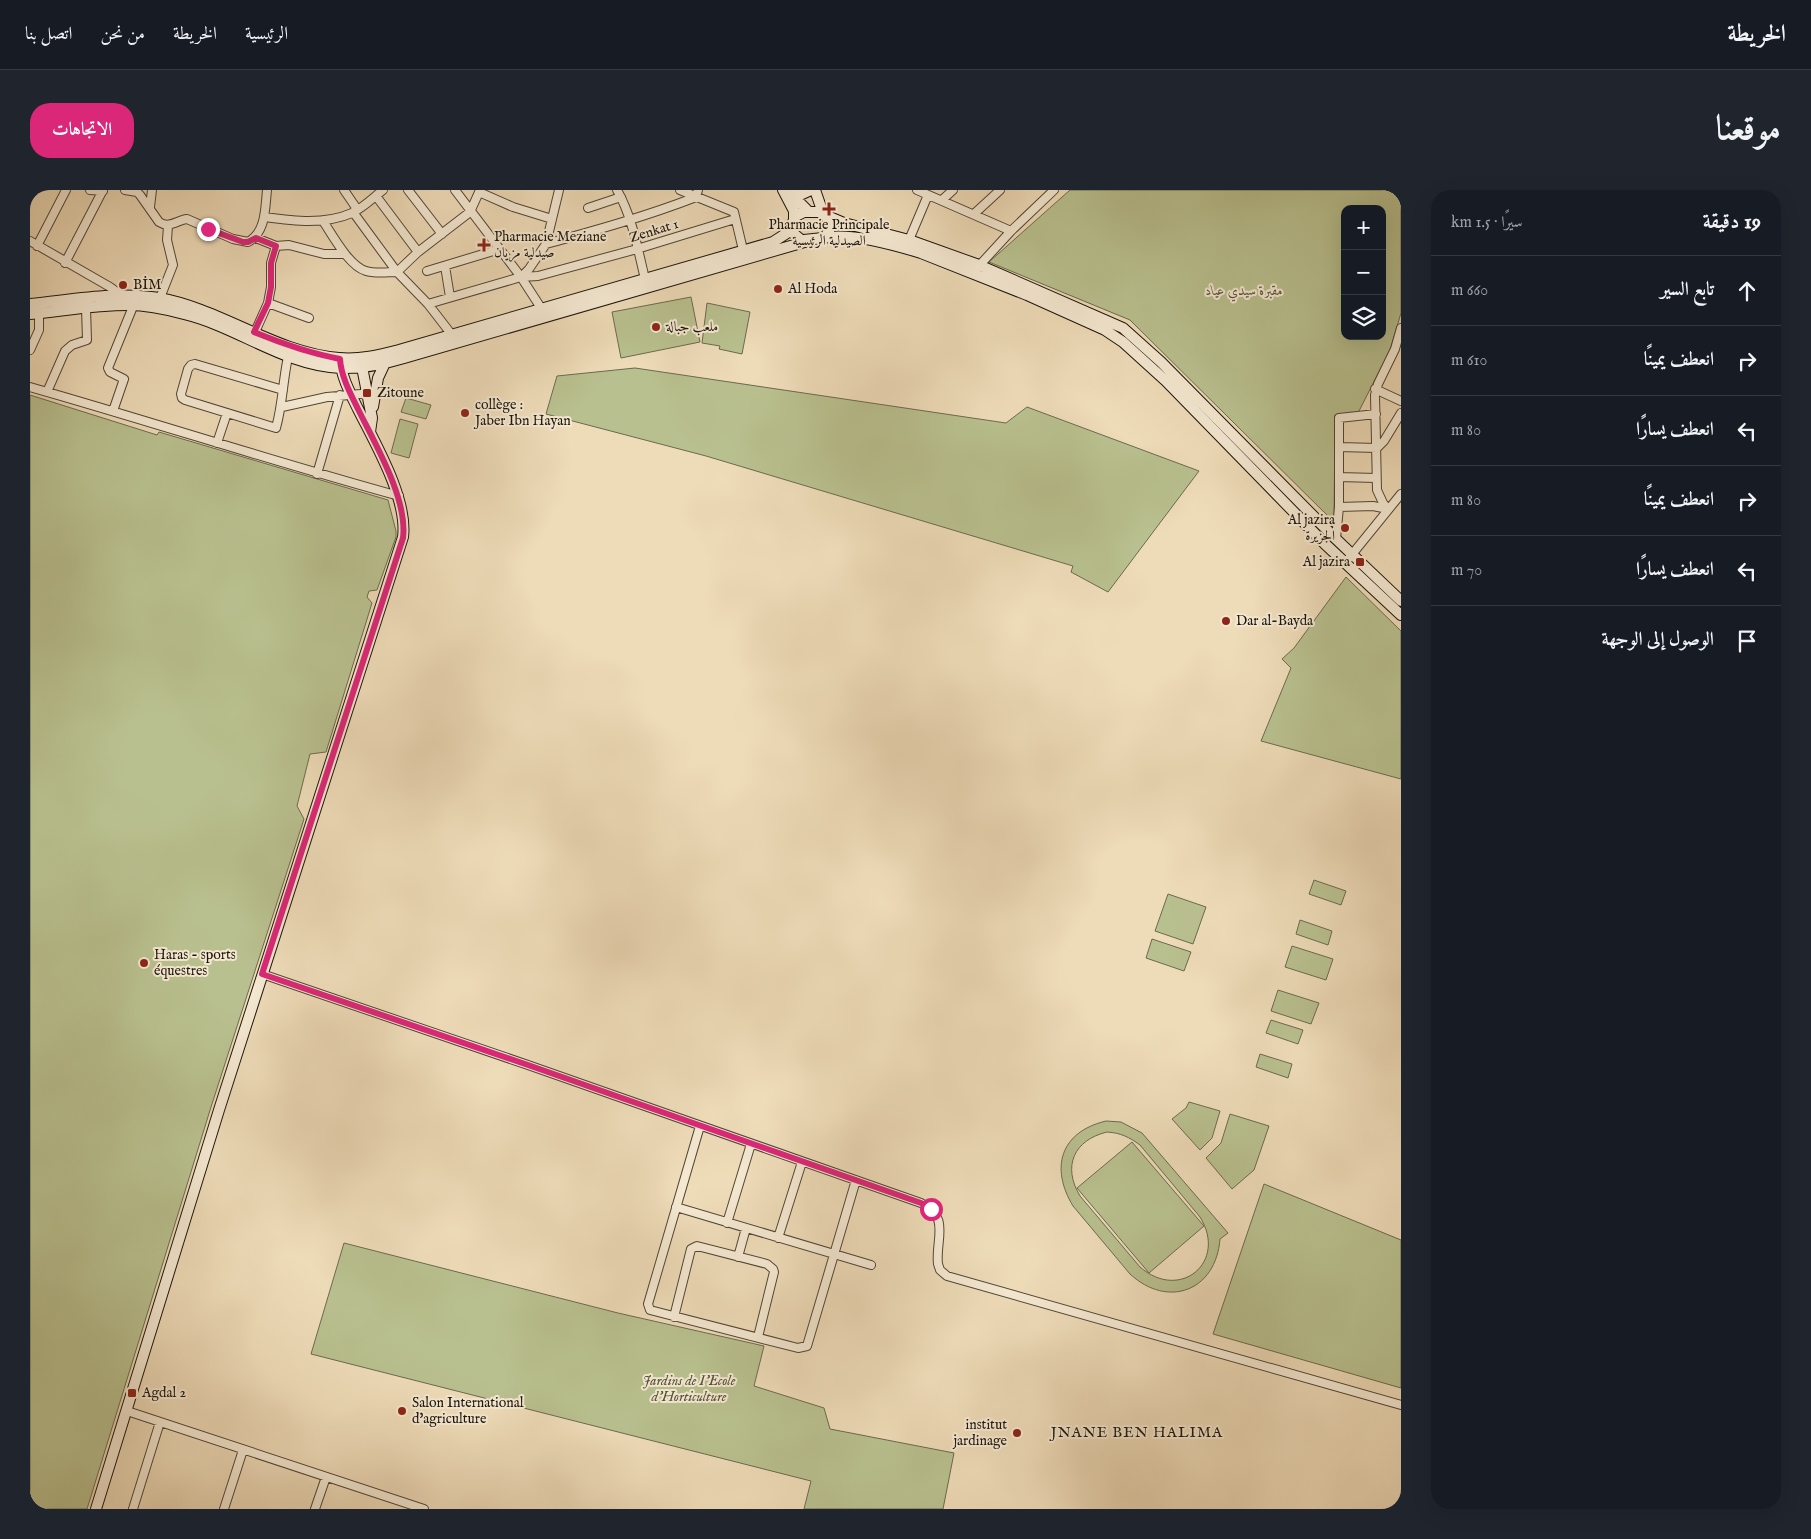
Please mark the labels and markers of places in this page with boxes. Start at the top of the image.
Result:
marker: Pharmacie Principale الصيدلية الرئيسية [823,203,835,215]
place label: Pharmacie Principale الصيدلية الرئيسية [769,216,890,250]
place label: Pharmacie Meziane صيدلية مزيان [494,228,607,262]
marker: Pharmacie Meziane صيدلية مزيان [478,239,490,251]
place label: BİM [133,276,161,294]
marker: BİM [117,279,129,291]
place label: Al Hoda [787,280,838,298]
marker: Al Hoda [772,283,784,295]
place label: ملعب جبالة [665,318,718,336]
marker: ملعب جبالة [650,321,662,333]
place label: Zitoune [377,384,425,402]
marker: Zitoune [361,387,373,399]
place label: collège : Jaber Ibn Hayan [473,396,571,430]
marker: collège : Jaber Ibn Hayan [459,407,471,419]
place label: Al jazira الجزيرة [1287,511,1336,545]
marker: Al jazira الجزيرة [1339,522,1351,534]
place label: Al jazira [1302,553,1351,571]
marker: Al jazira [1354,556,1366,568]
place label: Dar al-Bayda [1236,612,1314,630]
marker: Dar al-Bayda [1220,615,1232,627]
place label: Haras - sports équestres [154,946,236,980]
marker: Haras - sports équestres [138,957,150,969]
place label: Agdal 2 [141,1384,186,1402]
marker: Agdal 2 [126,1387,138,1399]
place label: Salon International d'agriculture [412,1394,524,1428]
marker: Salon International d'agriculture [396,1405,408,1417]
place label: institut jardinage [952,1416,1008,1450]
marker: institut jardinage [1011,1427,1023,1439]

